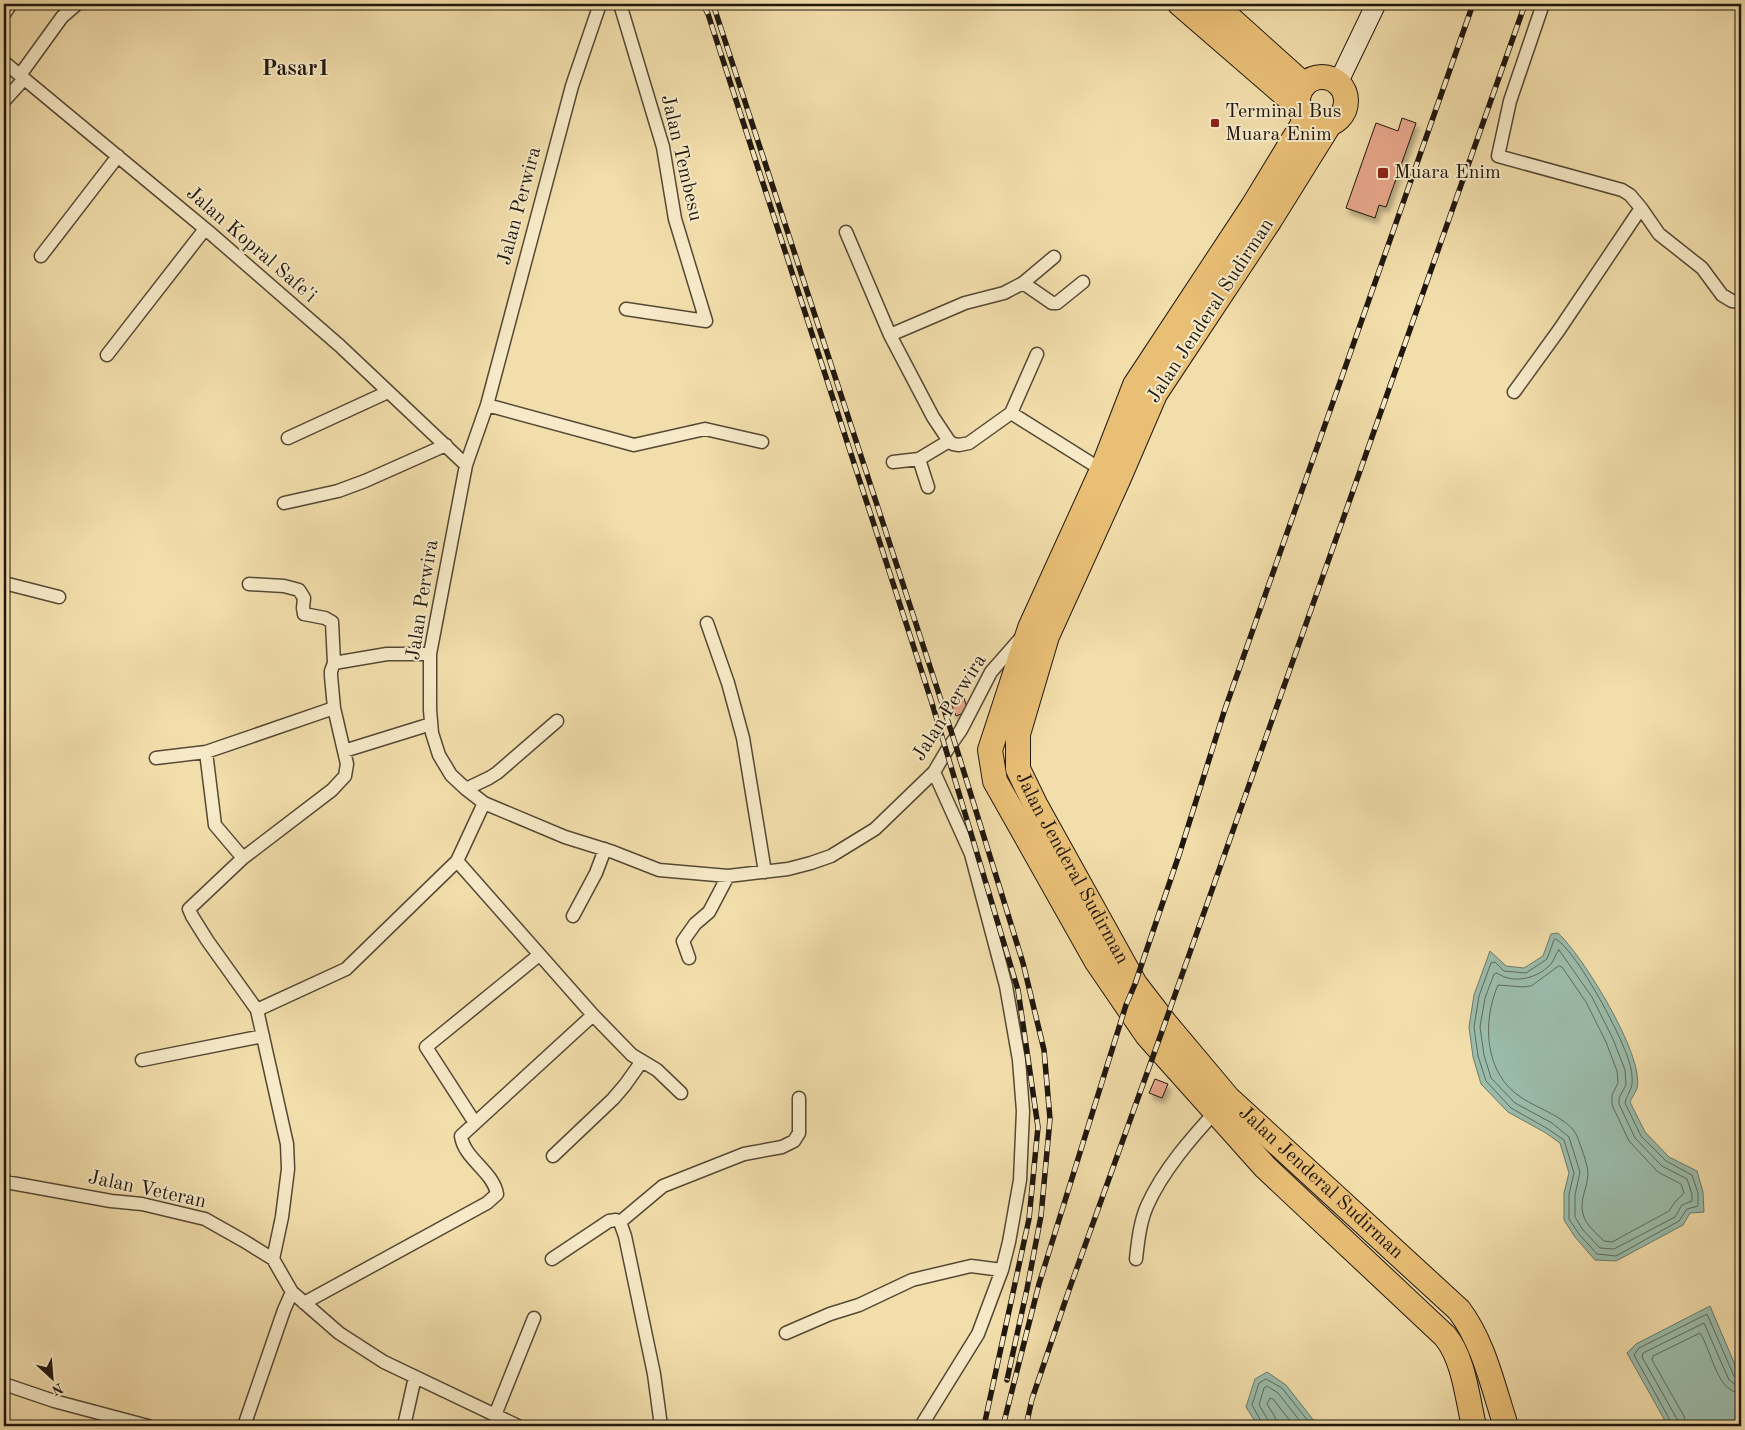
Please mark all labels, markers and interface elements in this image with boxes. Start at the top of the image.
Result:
district label: Pasar1 [262,58,330,80]
street label: Jalan Tembesu [657,93,705,223]
place label: Terminal Bus Muara Enim [1225,102,1341,145]
marker: Terminal Bus Muara Enim [1209,117,1221,129]
street label: Jalan Perwira [495,145,545,267]
place label: Muara Enim [1394,163,1501,183]
marker: Muara Enim [1376,166,1390,180]
street label: Jalan Kopral Safe'i [182,183,320,307]
street label: Jalan Jenderal Sudirman [1144,215,1278,407]
street label: Jalan Perwira [404,538,442,661]
street label: Jalan Perwira [909,651,991,765]
street label: Jalan Jenderal Sudirman [1011,769,1132,968]
street label: Jalan Jenderal Sudirman [1234,1103,1407,1264]
street label: Jalan Veteran [86,1168,208,1212]
north arrow [28,1352,78,1402]
text: N [49,1380,65,1398]

